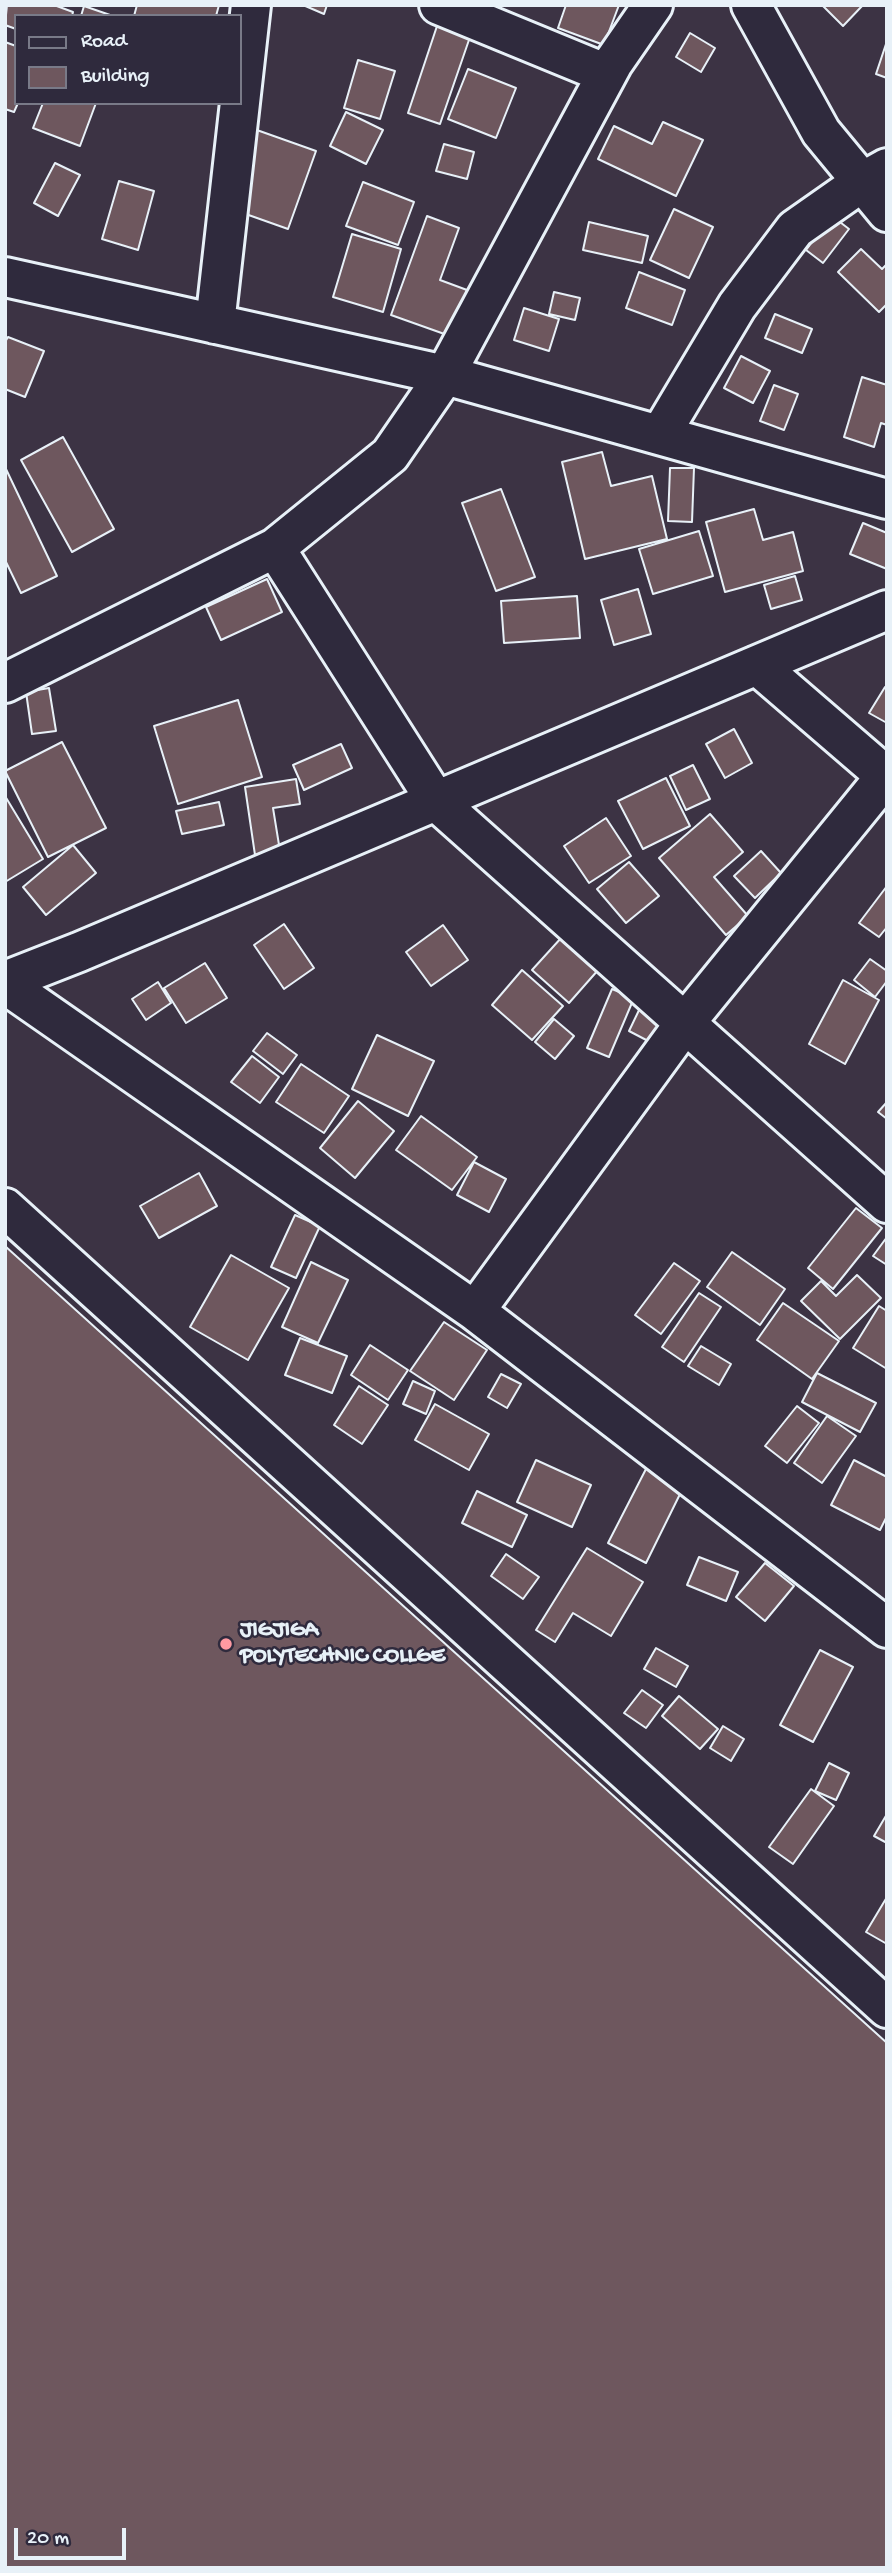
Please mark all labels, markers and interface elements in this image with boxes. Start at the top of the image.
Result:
legend [14,14,242,105]
text: Road [81,30,127,55]
text: Building [81,65,150,90]
place label: JIGJIGA POLYTECHNIC COLLGE [240,1617,445,1671]
marker: JIGJIGA POLYTECHNIC COLLGE [218,1636,234,1652]
scale bar [18,2514,130,2558]
text: 20 m [27,2527,69,2552]

